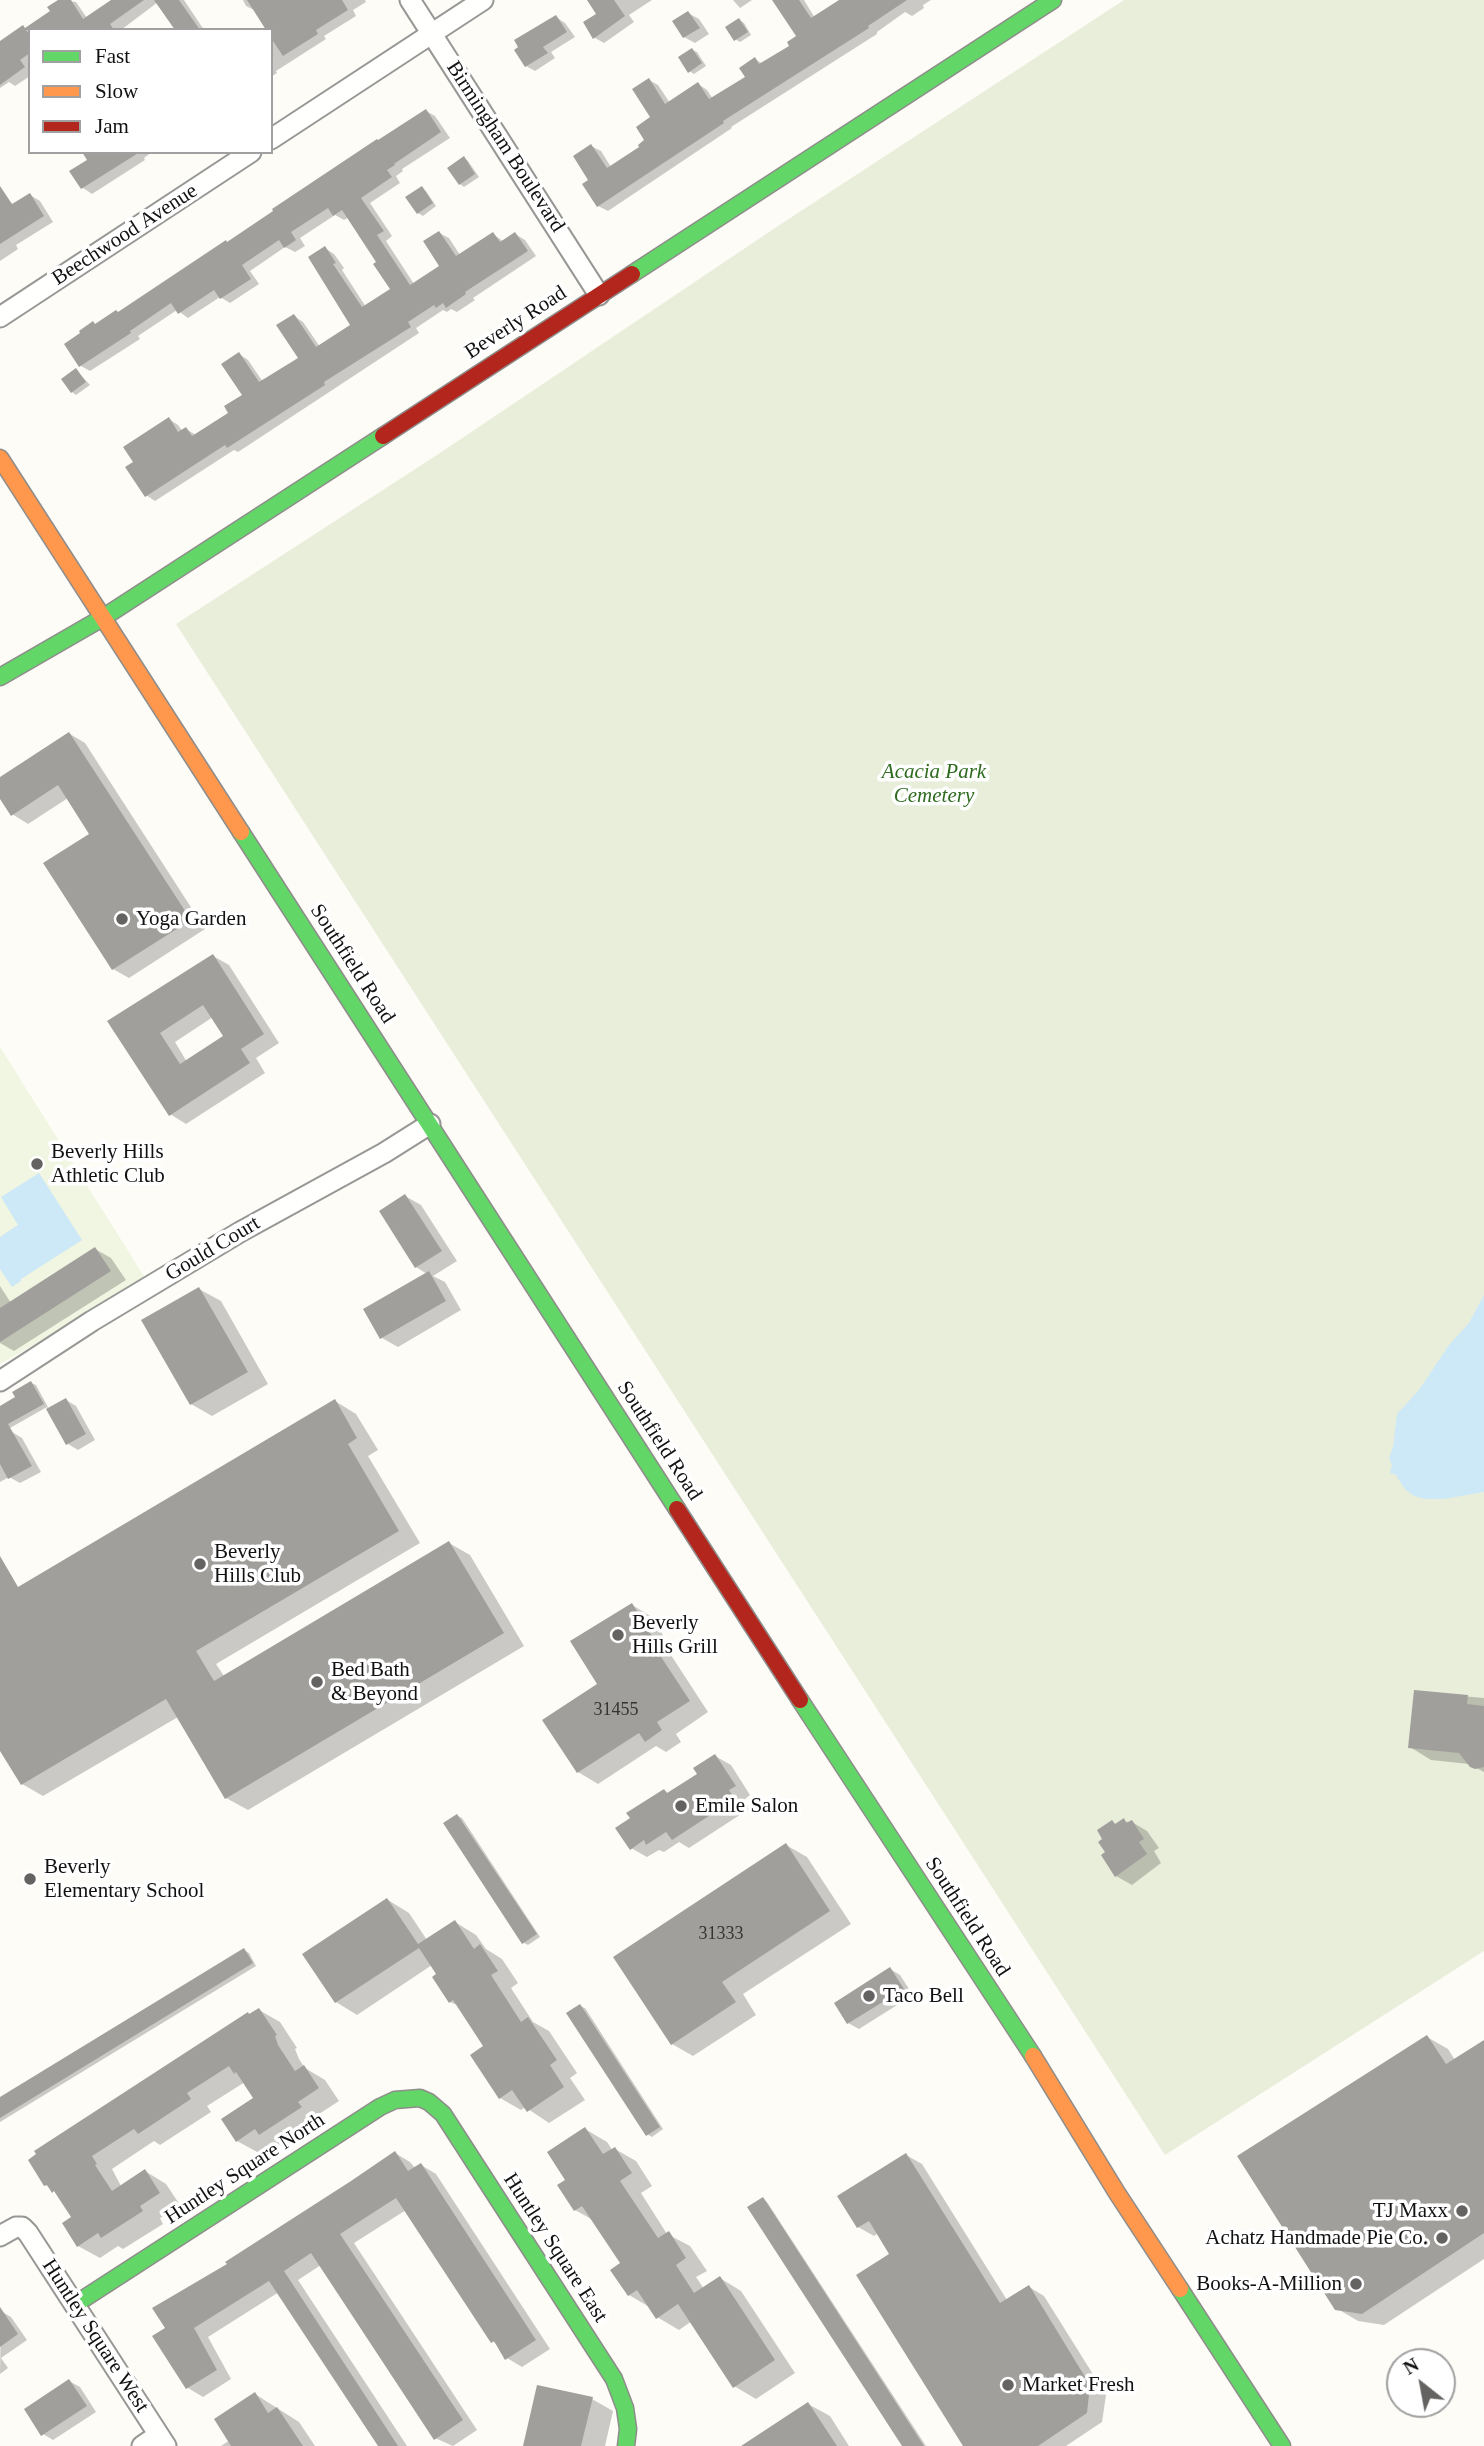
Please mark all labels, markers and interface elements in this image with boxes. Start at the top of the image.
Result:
legend [28,28,273,154]
text: Fast [95,44,130,68]
street label: Birmingham Boulevard [440,57,570,237]
text: Slow [95,79,138,103]
text: Jam [95,114,129,138]
street label: Beechwood Avenue [48,179,202,291]
street label: Beverly Road [460,281,572,365]
park label: Acacia Park Cemetery [882,759,986,809]
street label: Southfield Road [304,900,400,1028]
place label: Yoga Garden [136,906,246,932]
marker: Yoga Garden [114,911,130,927]
place label: Beverly Hills Athletic Club [51,1139,165,1189]
marker: Beverly Hills Athletic Club [29,1156,45,1172]
street label: Gould Court [161,1211,265,1287]
street label: Southfield Road [611,1377,707,1505]
place label: Beverly Hills Club [214,1539,301,1589]
marker: Beverly Hills Club [192,1556,208,1572]
place label: Beverly Hills Grill [632,1610,718,1660]
marker: Beverly Hills Grill [610,1627,626,1643]
place label: Bed Bath & Beyond [331,1657,418,1707]
marker: Bed Bath & Beyond [309,1674,325,1690]
house number: 31455 [594,1699,638,1721]
place label: Emile Salon [695,1793,798,1819]
marker: Emile Salon [673,1798,689,1814]
street label: Southfield Road [919,1853,1015,1981]
place label: Beverly Elementary School [44,1854,204,1904]
marker: Beverly Elementary School [22,1871,38,1887]
house number: 31333 [698,1923,744,1945]
place label: Taco Bell [883,1983,964,2009]
marker: Taco Bell [861,1988,877,2004]
street label: Huntley Square North [160,2108,330,2230]
street label: Huntley Square East [497,2169,613,2327]
place label: TJ Maxx [1373,2198,1448,2224]
marker: TJ Maxx [1454,2203,1470,2219]
place label: Achatz Handmade Pie Co. [1205,2225,1428,2251]
marker: Achatz Handmade Pie Co. [1434,2230,1450,2246]
street label: Huntley Square West [36,2255,154,2417]
place label: Books-A-Million [1196,2271,1342,2297]
marker: Books-A-Million [1348,2276,1364,2292]
north arrow [1386,2348,1456,2418]
text: N [1400,2354,1422,2379]
place label: Market Fresh [1022,2372,1135,2398]
marker: Market Fresh [1000,2377,1016,2393]

